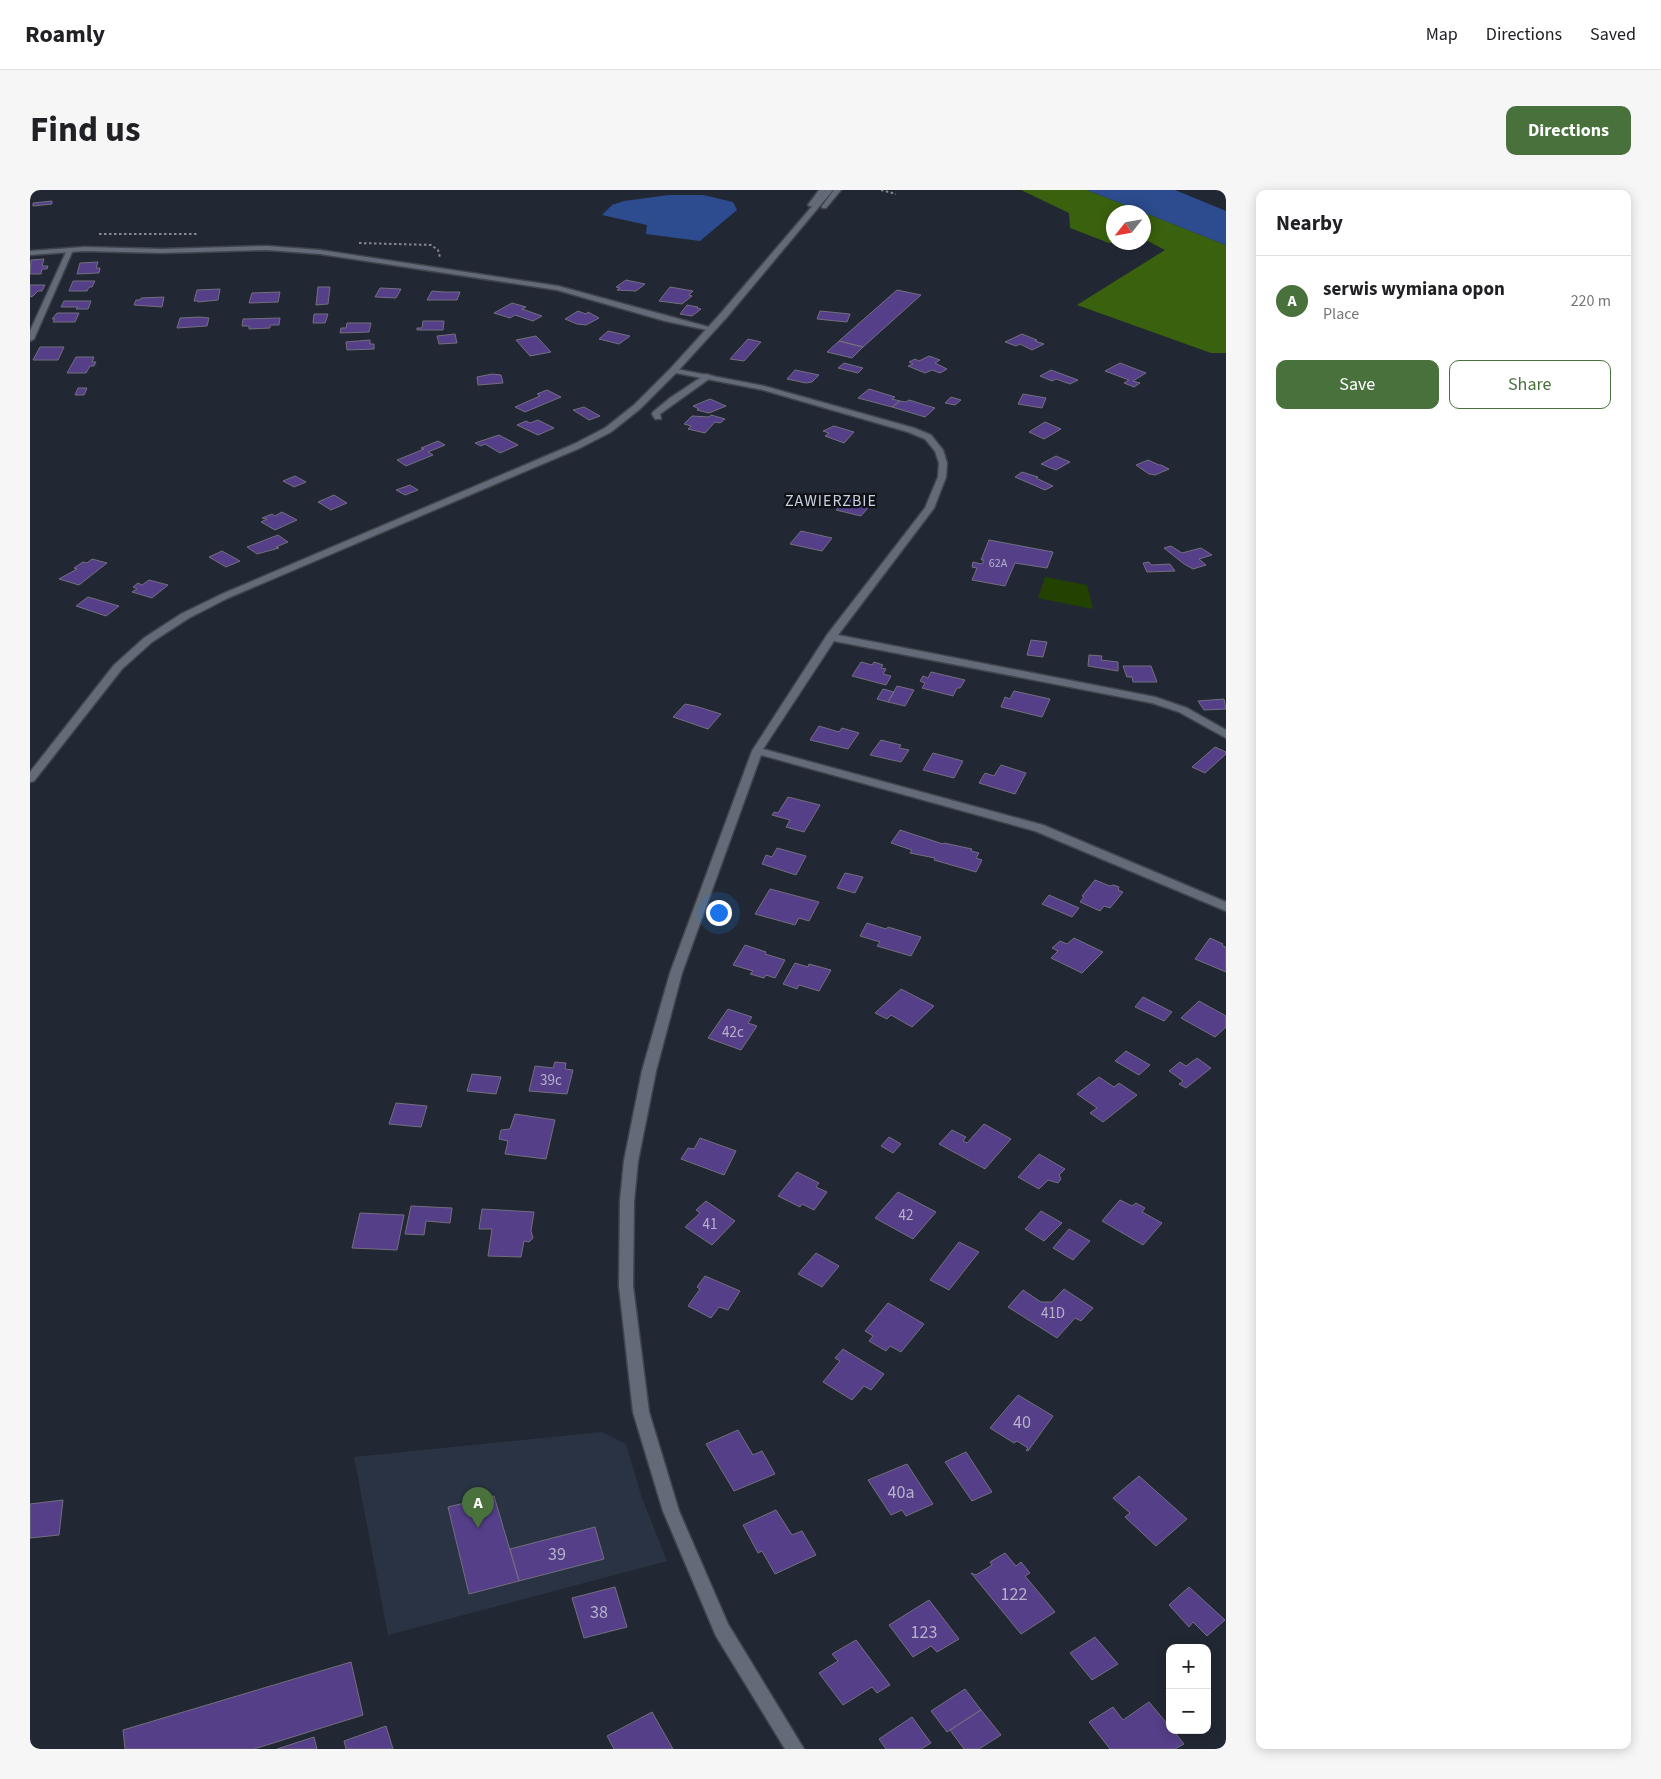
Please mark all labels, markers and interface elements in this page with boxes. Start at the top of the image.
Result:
text: Roamly [25,17,105,52]
text: Map [1426,22,1458,47]
text: Directions [1486,22,1562,47]
text: Saved [1590,22,1636,47]
text: Find us [30,105,140,155]
button: Directions [1506,106,1631,155]
north arrow [1106,205,1151,250]
text: Nearby [1276,208,1343,238]
text: serwis wymiana opon [1323,276,1505,303]
text: A [1287,290,1297,312]
text: 220 m [1571,290,1611,312]
text: Place [1323,303,1359,325]
button: Save [1276,360,1439,409]
button: Share [1449,360,1611,409]
district label: ZAWIERZBIE [785,490,877,512]
house number: 62A [989,555,1008,572]
your location [706,900,732,926]
house number: 42c [722,1022,744,1043]
house number: 39c [540,1070,562,1091]
house number: 42 [899,1205,913,1226]
house number: 41 [703,1214,717,1235]
house number: 41D [1041,1303,1065,1324]
house number: 40 [1013,1410,1031,1435]
house number: 40a [888,1480,914,1505]
pin: A [462,1487,494,1528]
house number: 39 [548,1542,566,1567]
house number: 122 [1001,1582,1027,1607]
house number: 38 [590,1600,608,1625]
house number: 123 [911,1620,937,1645]
map controls [1166,1644,1211,1734]
button: + [1166,1644,1211,1689]
button: − [1166,1689,1211,1734]

